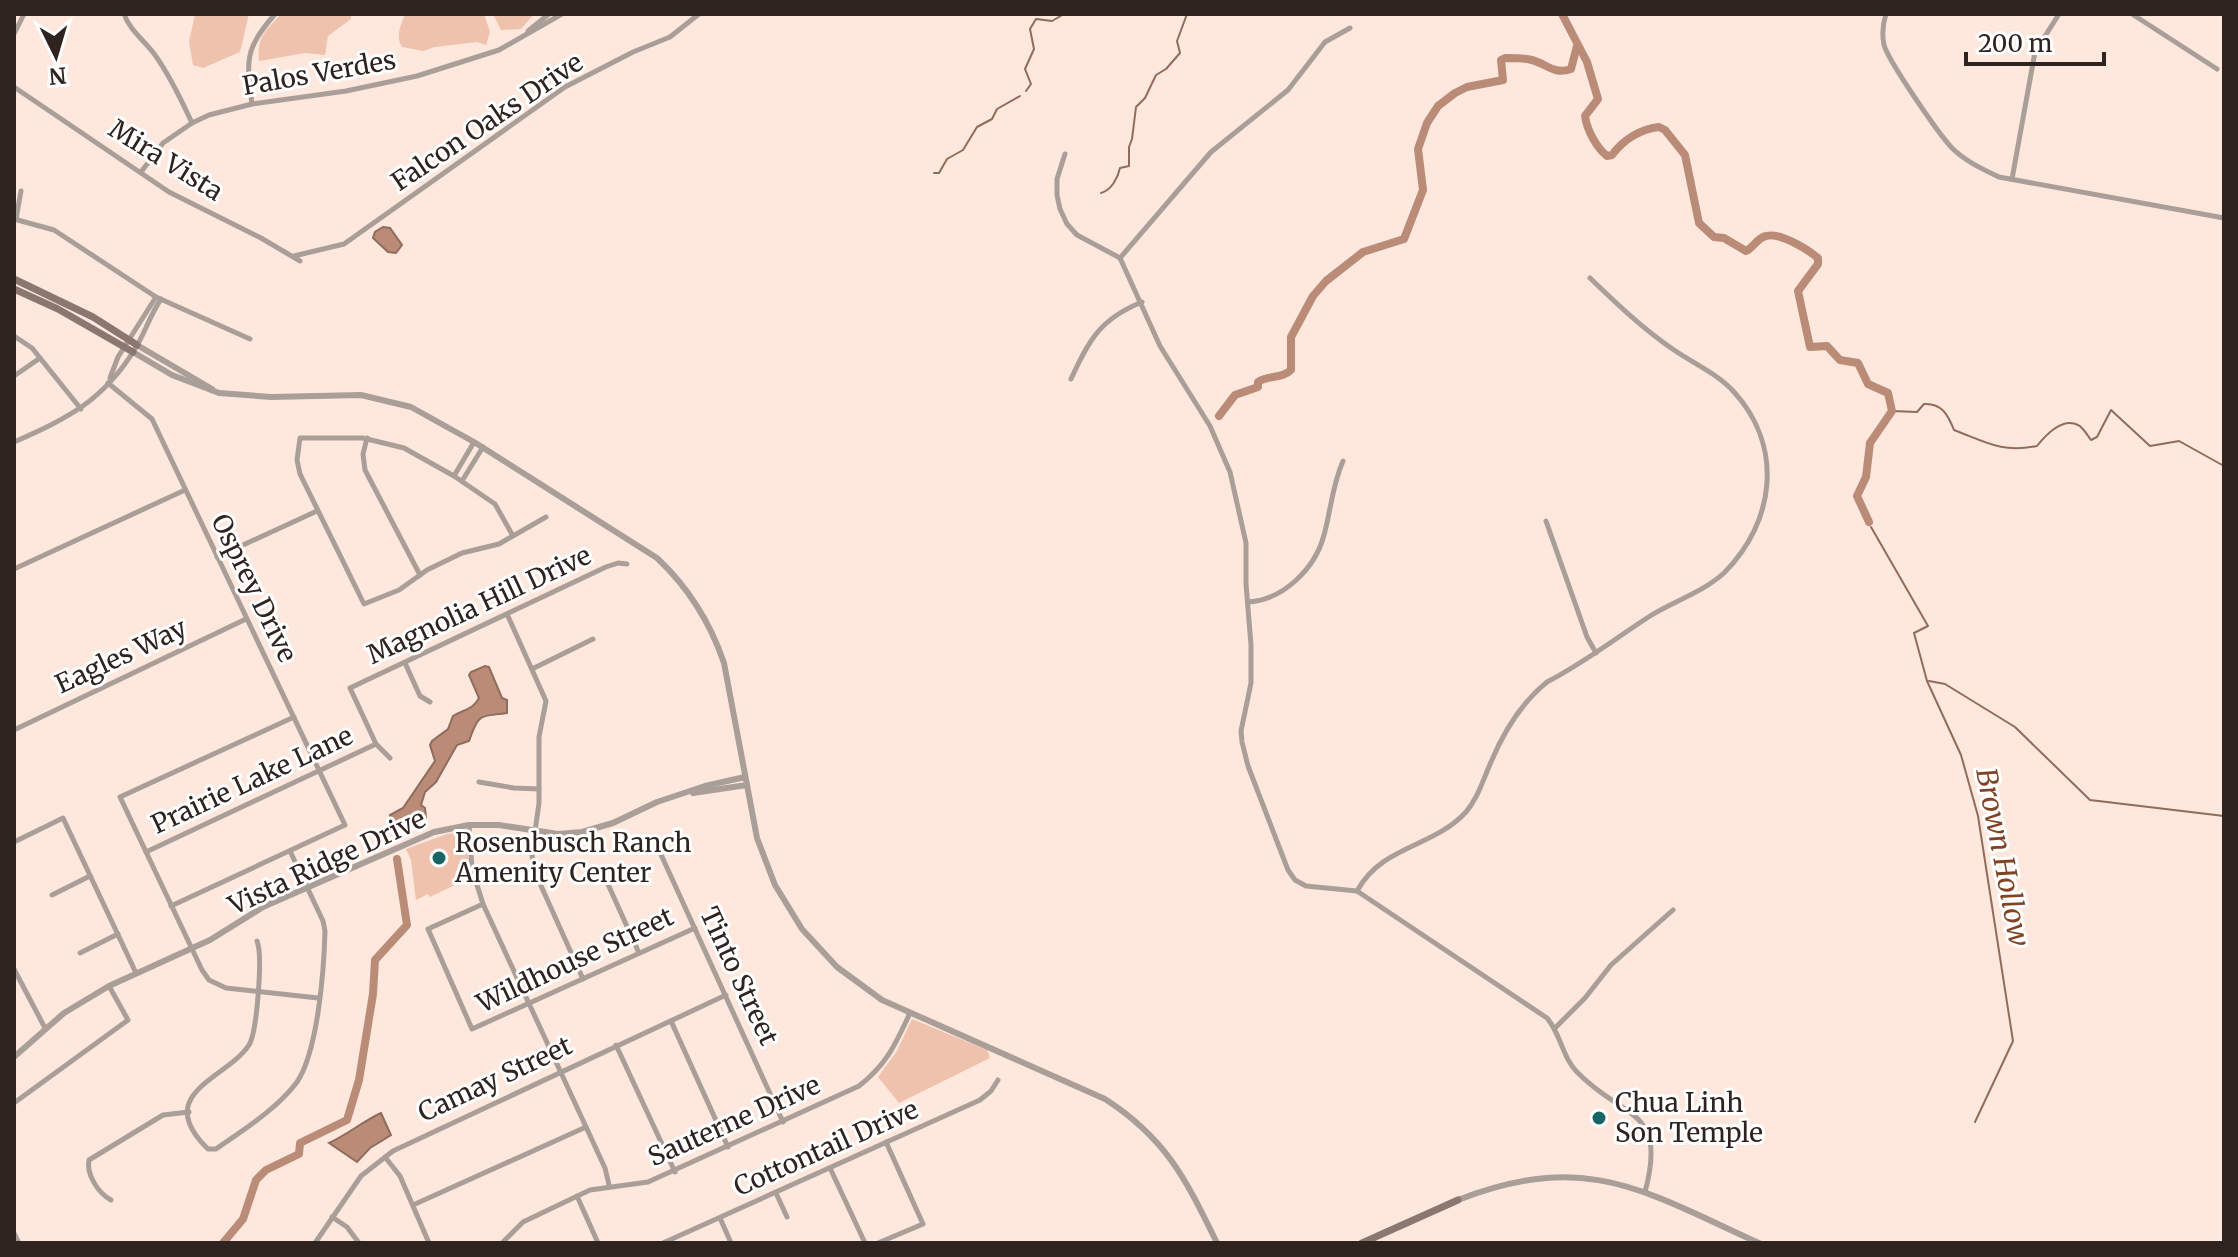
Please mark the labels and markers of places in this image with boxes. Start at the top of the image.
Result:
place label: Rosenbusch Ranch Amenity Center [454,826,691,889]
marker: Rosenbusch Ranch Amenity Center [430,849,448,867]
place label: Chua Linh Son Temple [1615,1086,1763,1149]
marker: Chua Linh Son Temple [1590,1109,1608,1127]

